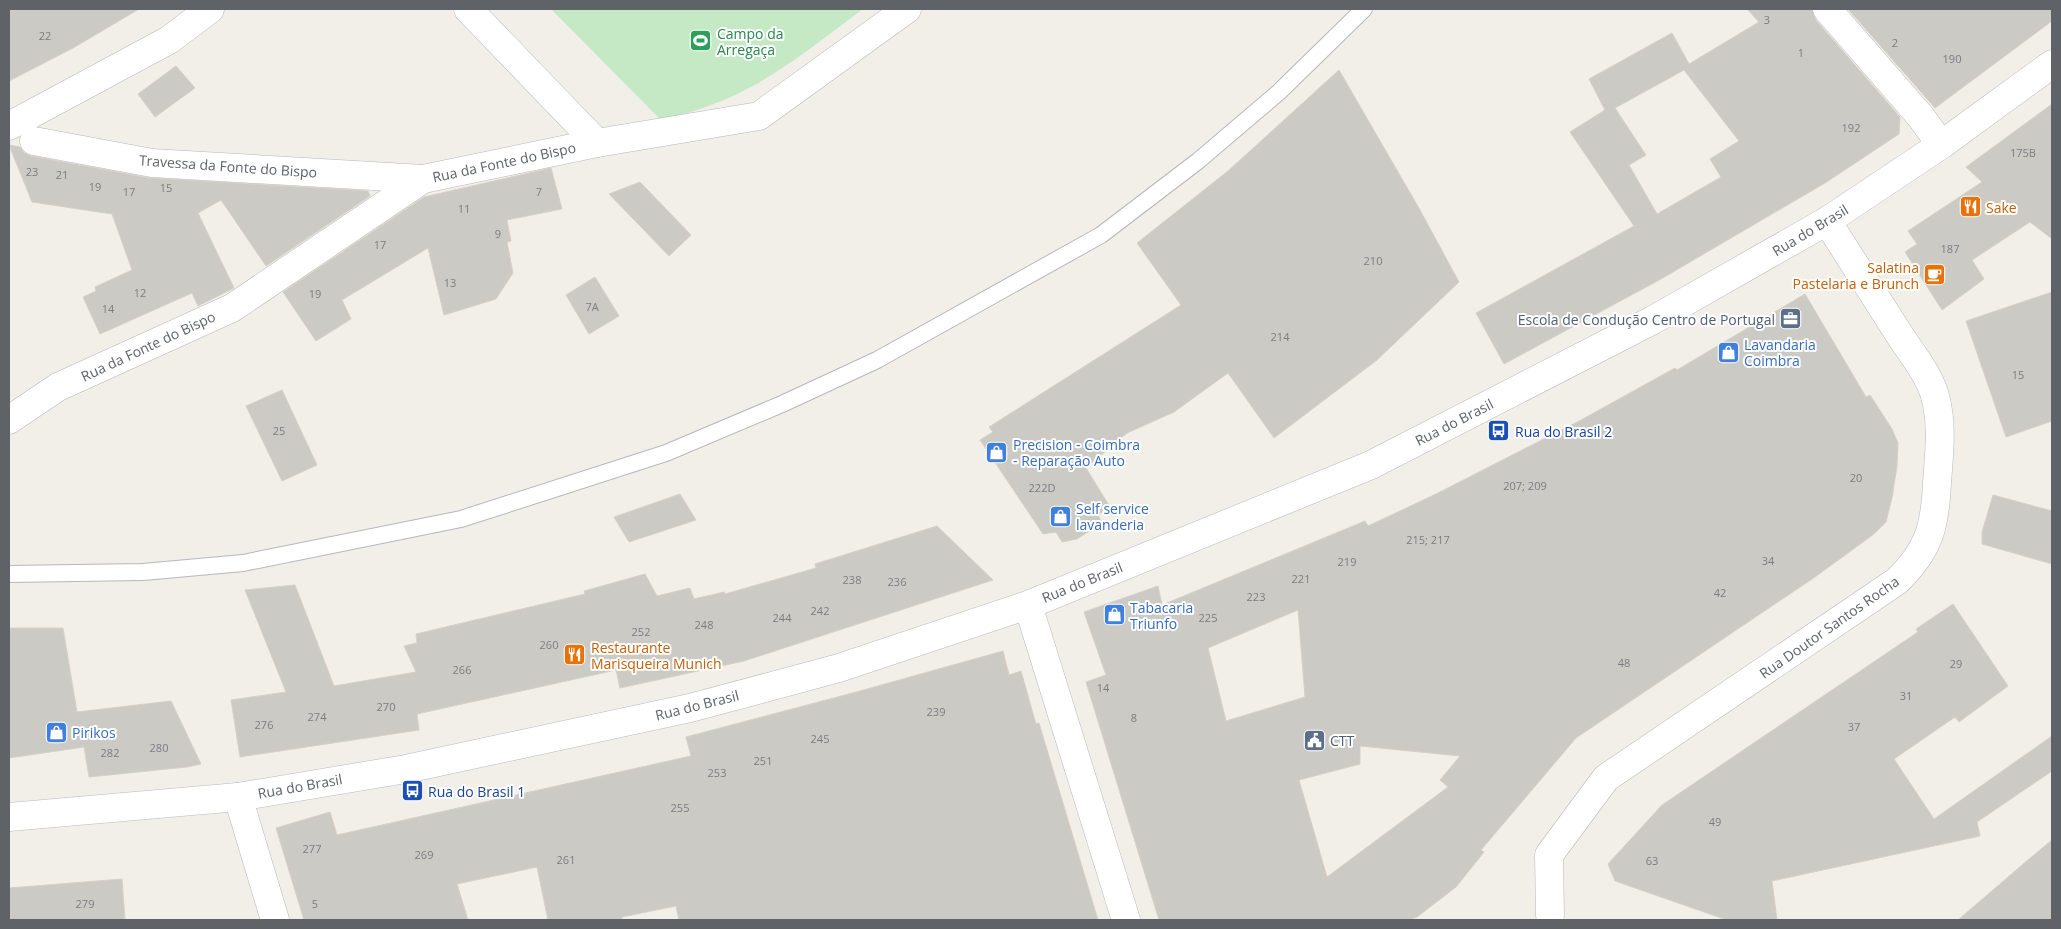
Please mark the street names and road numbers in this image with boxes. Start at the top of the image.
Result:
street label: Rua da Fonte do Bispo [431,138,577,186]
street label: Travessa da Fonte do Bispo [138,150,318,182]
street label: Rua do Brasil [1768,200,1852,260]
street label: Rua da Fonte do Bispo [78,306,218,386]
street label: Rua do Brasil [1412,394,1496,450]
street label: Rua do Brasil [1039,557,1125,607]
street label: Rua Doutor Santos Rocha [1755,571,1903,683]
street label: Rua do Brasil [653,685,741,725]
street label: Rua do Brasil [256,769,344,803]

